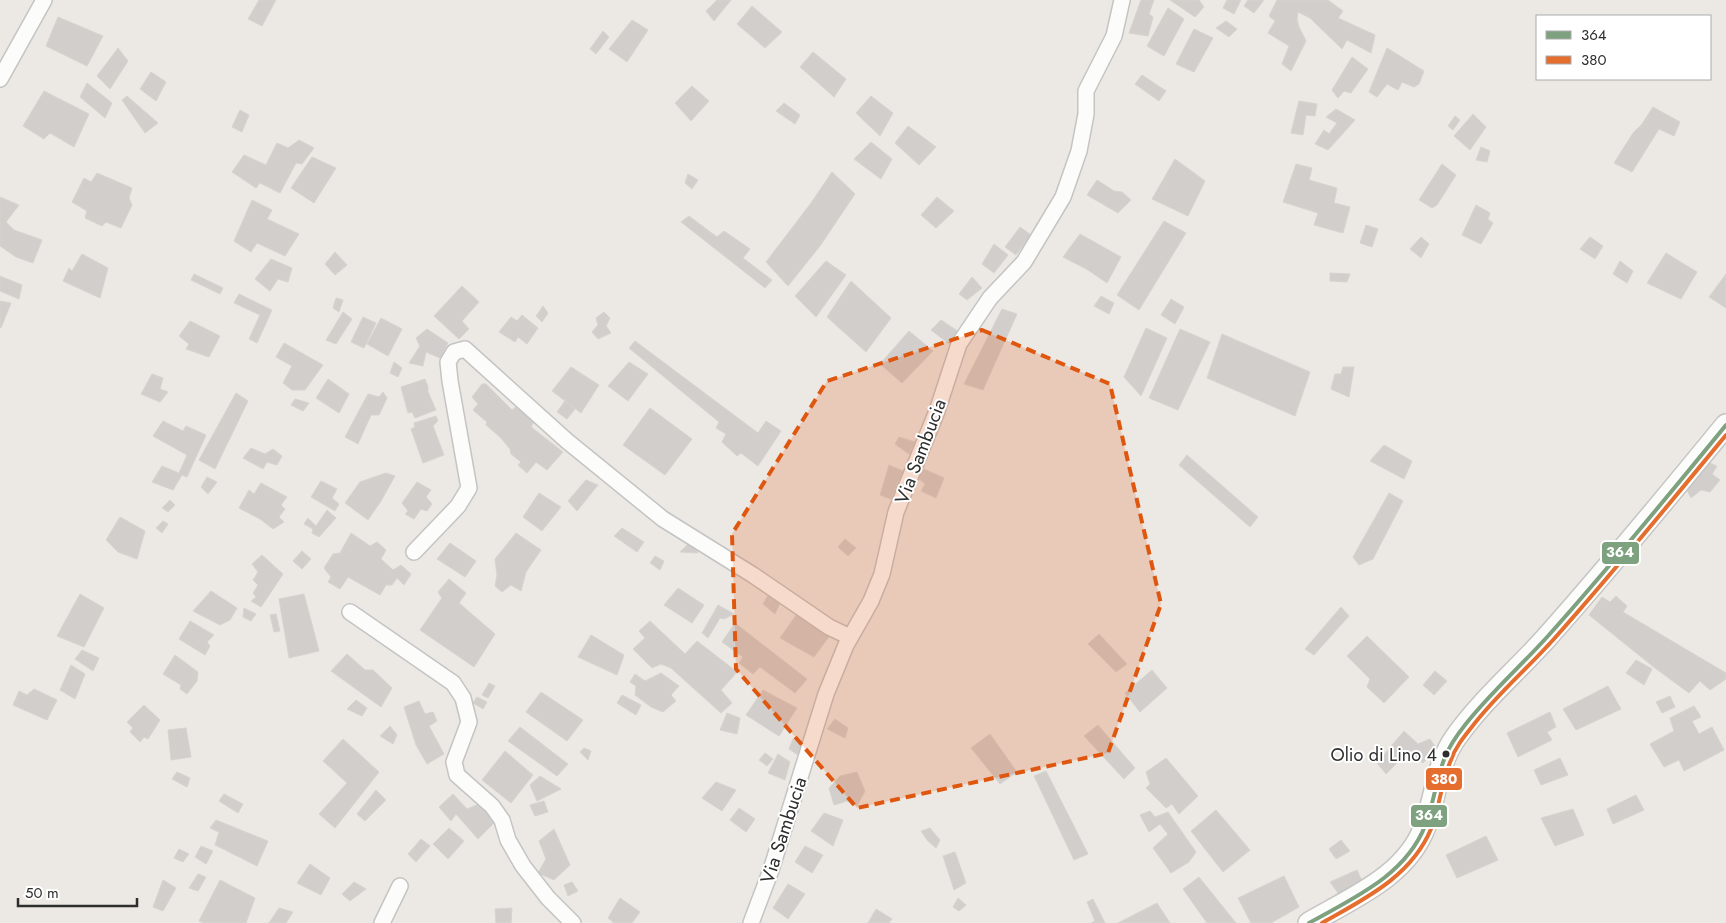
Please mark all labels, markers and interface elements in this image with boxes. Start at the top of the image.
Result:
legend [1536,15,1711,80]
text: 364 [1581,24,1607,46]
text: 380 [1581,49,1606,71]
street label: Via Sambucia [888,395,953,508]
line badge: 364 [1601,541,1640,565]
text: 364 [1606,542,1634,562]
place label: Olio di Lino 4 [1330,742,1437,768]
marker: Olio di Lino 4 [1441,749,1451,759]
line badge: 380 [1425,767,1463,791]
text: 380 [1431,769,1457,789]
street label: Via Sambucia [754,773,813,887]
line badge: 364 [1410,804,1448,828]
text: 364 [1415,805,1443,825]
scale bar [18,876,136,908]
text: 50 m [25,882,59,904]

